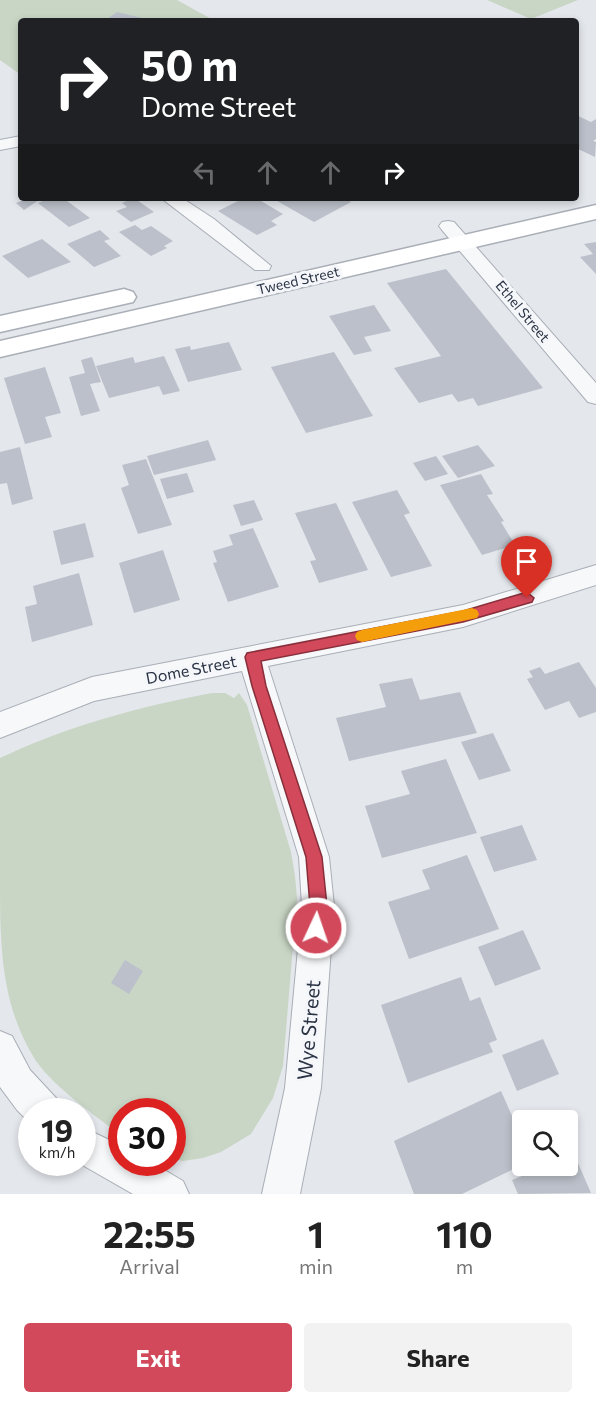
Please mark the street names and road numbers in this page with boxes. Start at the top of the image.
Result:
street label: Tweed Street [255,262,341,298]
street label: Ethel Street [492,277,554,345]
street label: Dome Street [144,651,238,687]
street label: Wye Street [292,979,324,1081]

